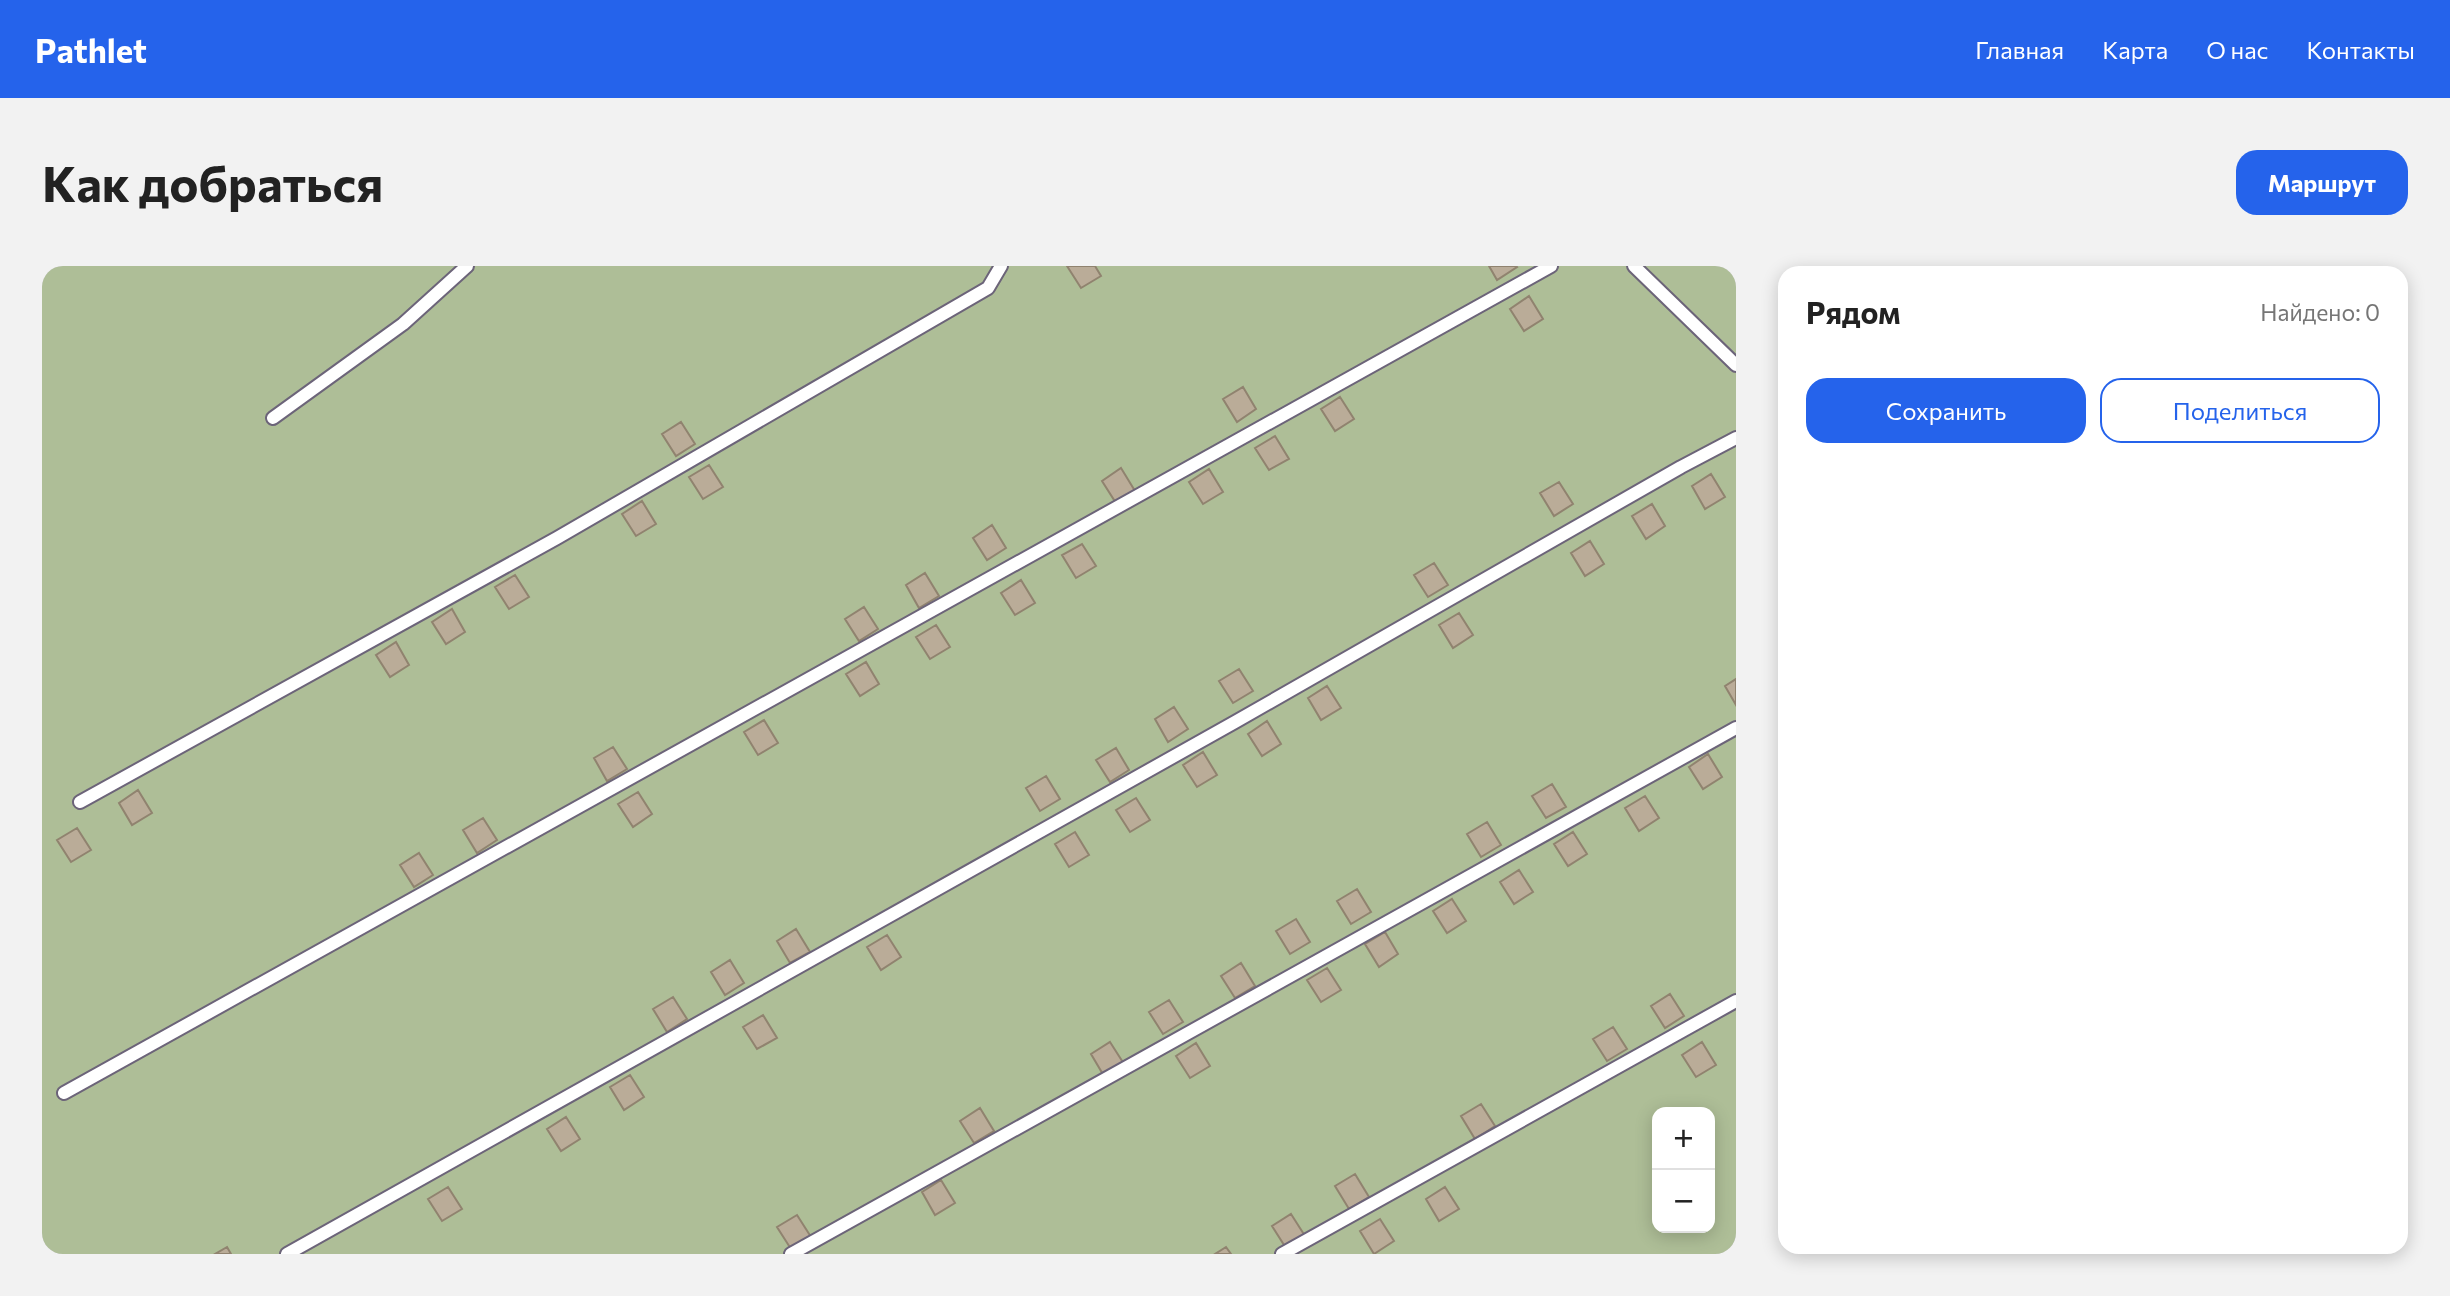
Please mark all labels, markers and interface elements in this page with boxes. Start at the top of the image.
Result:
text: Pathlet [35,29,147,70]
text: Главная [1975,35,2064,64]
text: Карта [2102,35,2168,64]
text: О нас [2206,35,2268,64]
text: Контакты [2306,35,2415,64]
button: Маршрут [2236,150,2408,215]
text: Как добраться [42,152,383,212]
text: Рядом [1806,293,1900,330]
text: Найдено: 0 [2260,298,2380,326]
button: Сохранить [1806,378,2086,443]
button: Поделиться [2100,378,2380,443]
map controls [1652,1107,1715,1233]
button: + [1652,1107,1715,1170]
button: − [1652,1170,1715,1233]

